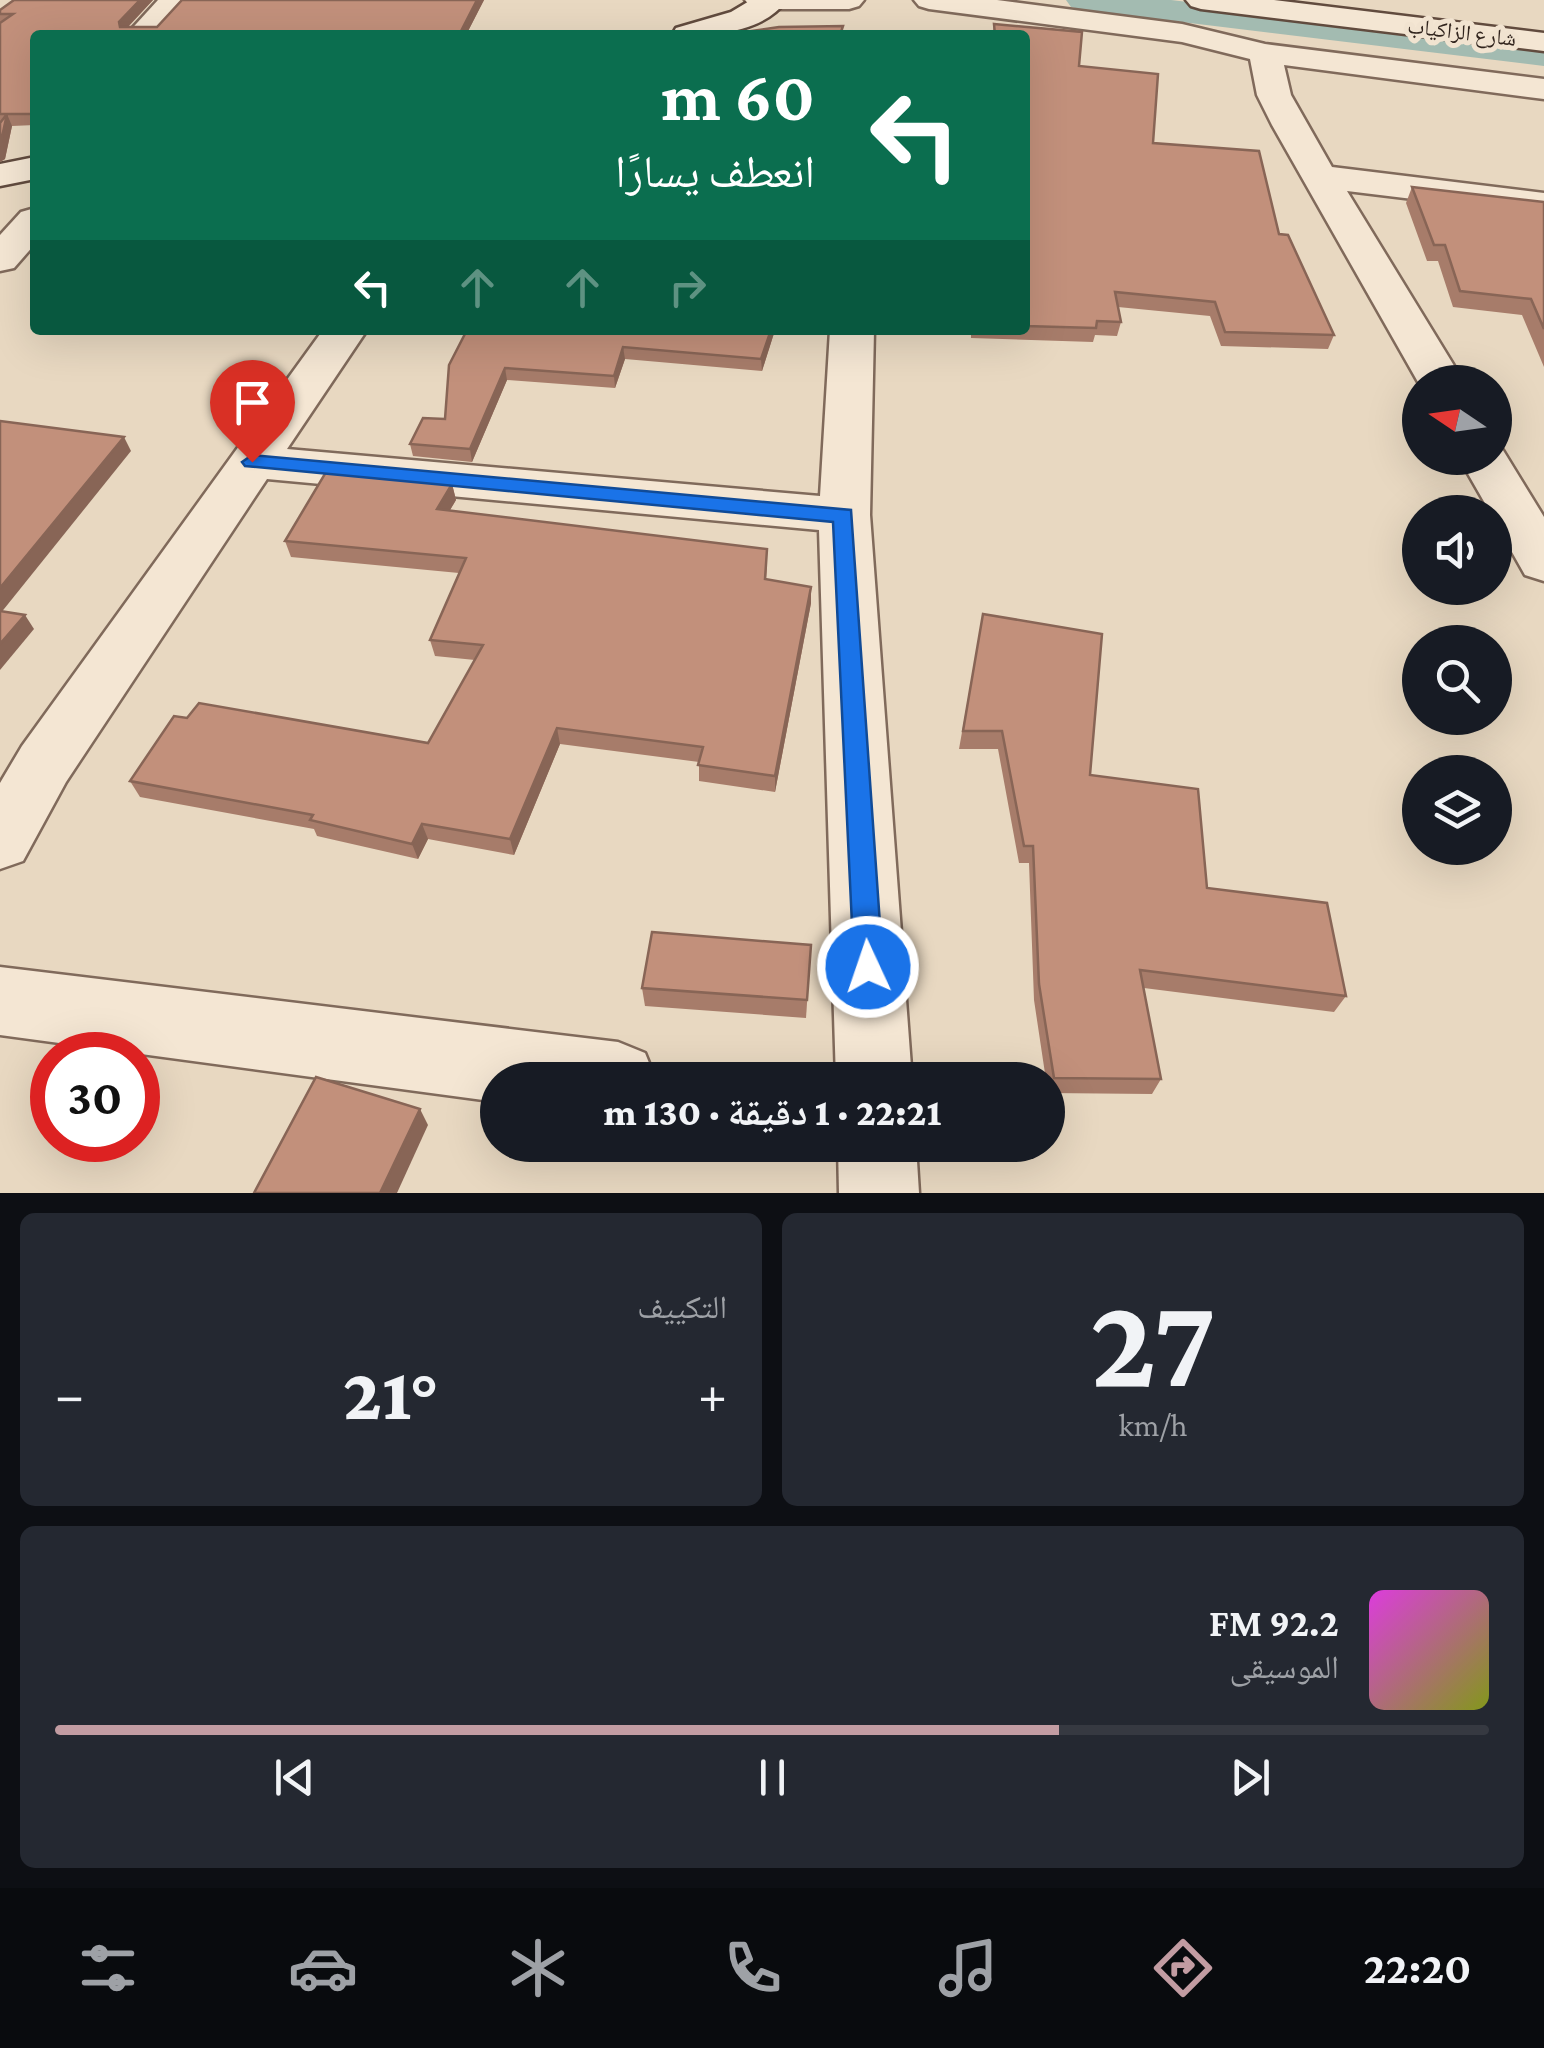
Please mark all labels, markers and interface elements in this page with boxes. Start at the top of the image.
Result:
street label: شارع الزاكياب [1406,13,1518,52]
text: 60 m [662,57,815,135]
icon: left [850,70,980,200]
text: انعطف يسارًا [615,147,815,197]
icon: left [345,260,400,315]
icon: ahead [450,260,505,315]
icon: ahead [555,260,610,315]
icon: right [660,260,715,315]
pin [210,360,295,463]
north arrow [1402,365,1512,475]
map controls [1402,365,1512,865]
icon: arrive [225,375,280,430]
button: sound [1402,495,1512,605]
button: search [1402,625,1512,735]
button: layers [1402,755,1512,865]
position arrow [816,915,920,1019]
speed limit sign: 30 [30,1032,160,1162]
text: 22:21 · 1 دقيقة · 130 m [604,1091,941,1133]
text: 27 [1090,1269,1216,1414]
text: التكييف [637,1289,727,1325]
text: 21° [343,1352,439,1435]
text: − [55,1364,84,1425]
text: + [698,1364,727,1425]
text: km/h [1119,1407,1188,1443]
text: 92.2 FM [1209,1602,1339,1644]
text: الموسيقى [1229,1649,1339,1685]
icon: previous [267,1750,322,1805]
icon: pause [745,1750,800,1805]
icon: next [1223,1750,1278,1805]
icon: filters [73,1933,143,2003]
icon: car [288,1933,358,2003]
icon: climate [503,1933,573,2003]
icon: phone [718,1933,788,2003]
icon: music [933,1933,1003,2003]
icon: directions [1148,1933,1218,2003]
text: 22:20 [1363,1943,1471,1993]

